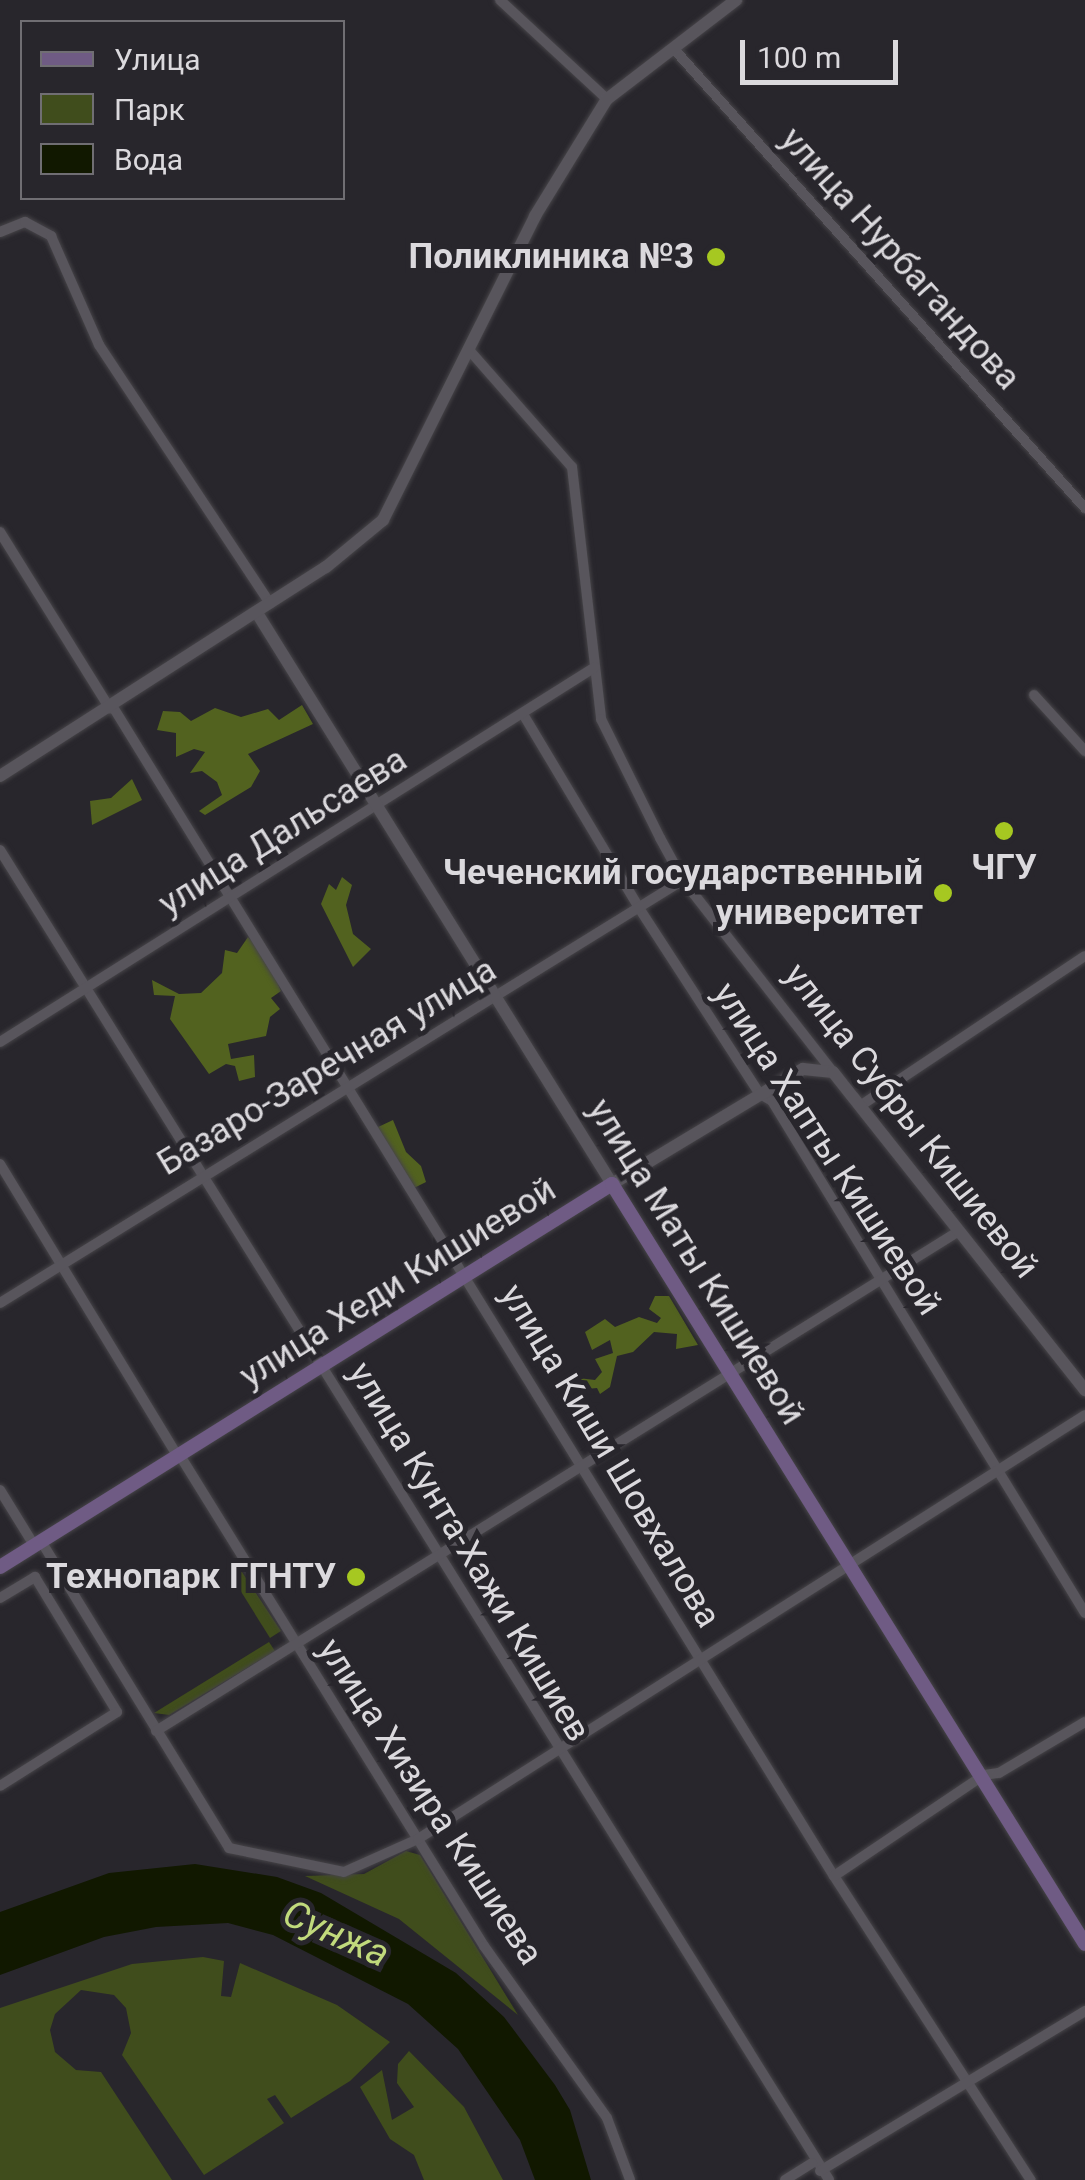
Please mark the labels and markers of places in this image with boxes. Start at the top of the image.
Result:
place label: Поликлиника №3 [408,236,694,278]
marker: Поликлиника №3 [703,244,729,270]
marker: ЧГУ [993,820,1015,842]
place label: ЧГУ [971,847,1037,889]
place label: Чеченский государственный университет [443,852,923,934]
marker: Чеченский государственный университет [932,882,954,904]
place label: Технопарк ГГНТУ [46,1556,336,1598]
marker: Технопарк ГГНТУ [345,1566,367,1588]

